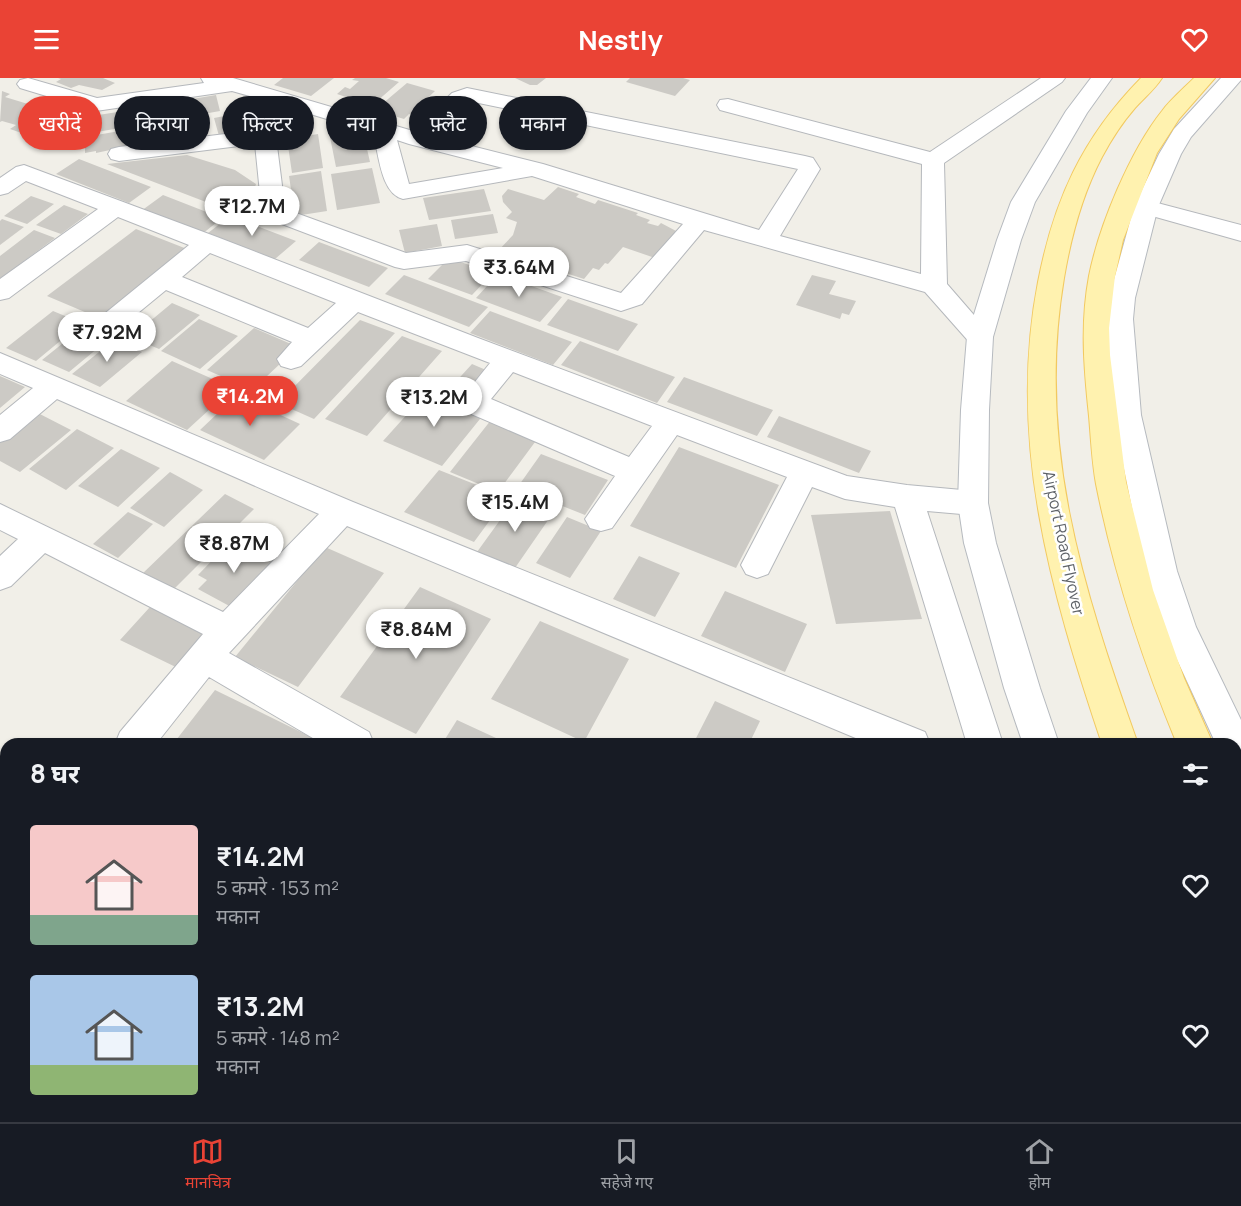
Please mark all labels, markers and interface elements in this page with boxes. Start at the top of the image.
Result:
text: Nestly [578,21,663,58]
icon: menu [30,23,63,56]
icon: heart [1178,23,1211,56]
chip: खरीदें [18,96,102,150]
chip: किराया [114,96,210,150]
chip: फ़िल्टर [222,96,314,150]
chip: नया [326,96,397,150]
chip: फ़्लैट [409,96,487,150]
chip: मकान [499,96,587,150]
pin: ₹12.7M [203,186,301,237]
text: ₹12.7M [219,192,285,219]
pin: ₹3.64M [470,247,568,298]
text: ₹3.64M [483,253,555,280]
pin: ₹7.92M [58,312,156,363]
text: ₹7.92M [72,318,142,345]
pin: ₹14.2M [201,376,299,427]
pin: ₹13.2M [385,377,483,428]
text: ₹14.2M [216,382,284,409]
text: ₹13.2M [400,383,468,410]
street label: Airport Road Flyover [1038,469,1090,617]
pin: ₹15.4M [466,482,564,533]
text: ₹15.4M [481,488,549,515]
pin: ₹8.87M [185,523,283,574]
text: ₹8.87M [199,529,269,556]
pin: ₹8.84M [367,609,465,660]
text: ₹8.84M [380,615,452,642]
text: 8 घर [30,755,79,791]
icon: filters [1179,758,1212,791]
text: ₹14.2M [216,838,304,874]
icon: home [78,849,150,921]
icon: heart [1179,869,1212,902]
text: 5 कमरे · 153 m² [216,874,339,901]
text: मकान [216,903,260,930]
text: ₹13.2M [216,988,304,1024]
icon: home [78,999,150,1071]
icon: heart [1179,1019,1212,1052]
text: 5 कमरे · 148 m² [216,1024,340,1051]
text: मकान [216,1053,260,1080]
tab: मानचित्र [185,1135,231,1195]
tab: सहेजे गए [601,1135,653,1195]
tab: होम [1023,1135,1056,1195]

